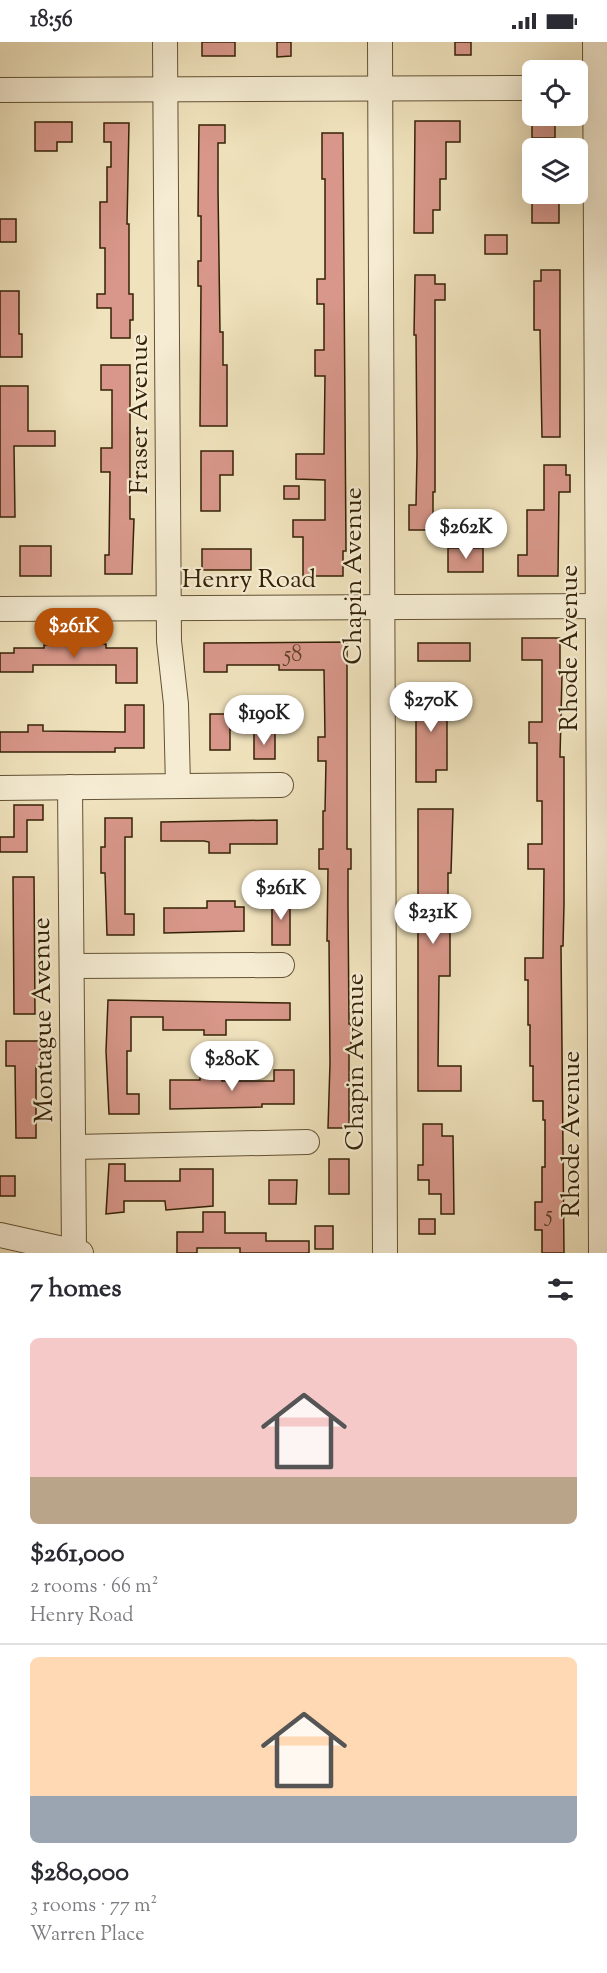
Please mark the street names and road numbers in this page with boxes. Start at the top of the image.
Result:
street label: Fraser Avenue [122,334,159,494]
street label: Chapin Avenue [336,487,373,665]
street label: Henry Road [182,562,317,599]
street label: Rhode Avenue [552,565,589,731]
street label: Montague Avenue [24,917,64,1123]
street label: Chapin Avenue [338,973,375,1151]
street label: Rhode Avenue [554,1051,591,1217]

